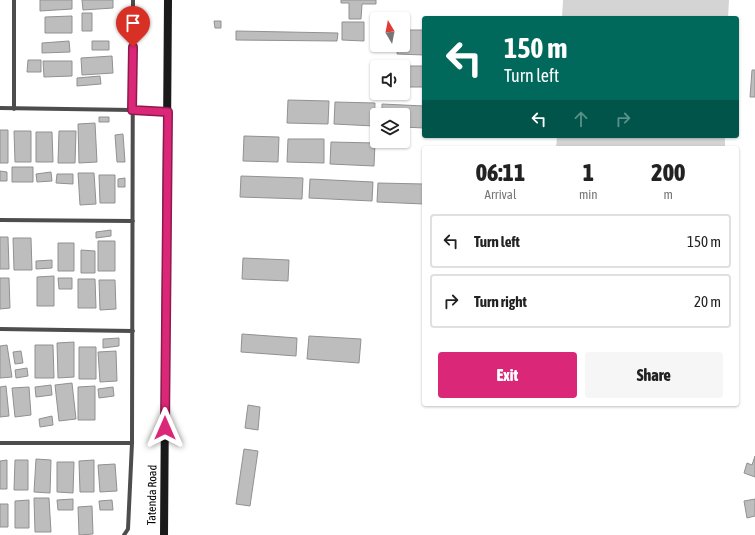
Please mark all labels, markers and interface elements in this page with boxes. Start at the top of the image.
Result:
pin [116,6,150,47]
icon: arrive [122,12,144,34]
north arrow [370,12,410,52]
map controls [370,12,410,148]
icon: left [438,32,490,84]
text: 150 m [504,32,567,64]
button: sound [370,60,410,100]
text: Turn left [504,65,559,86]
button: layers [370,108,410,148]
icon: left [528,108,550,130]
icon: ahead [570,108,592,130]
icon: right [612,108,634,130]
text: 06:11 [476,159,525,186]
text: 1 [583,159,594,186]
text: 200 [651,159,685,186]
text: Arrival [485,187,516,202]
text: min [579,187,598,202]
text: m [664,187,673,202]
icon: left [440,230,462,252]
text: Turn left [474,233,520,250]
text: 150 m [687,233,721,250]
icon: right [440,290,462,312]
text: Turn right [474,293,527,310]
text: 20 m [694,293,721,310]
button: Exit [438,352,577,398]
button: Share [585,352,723,398]
position arrow [144,407,186,449]
street label: Tatenda Road [144,465,160,525]

